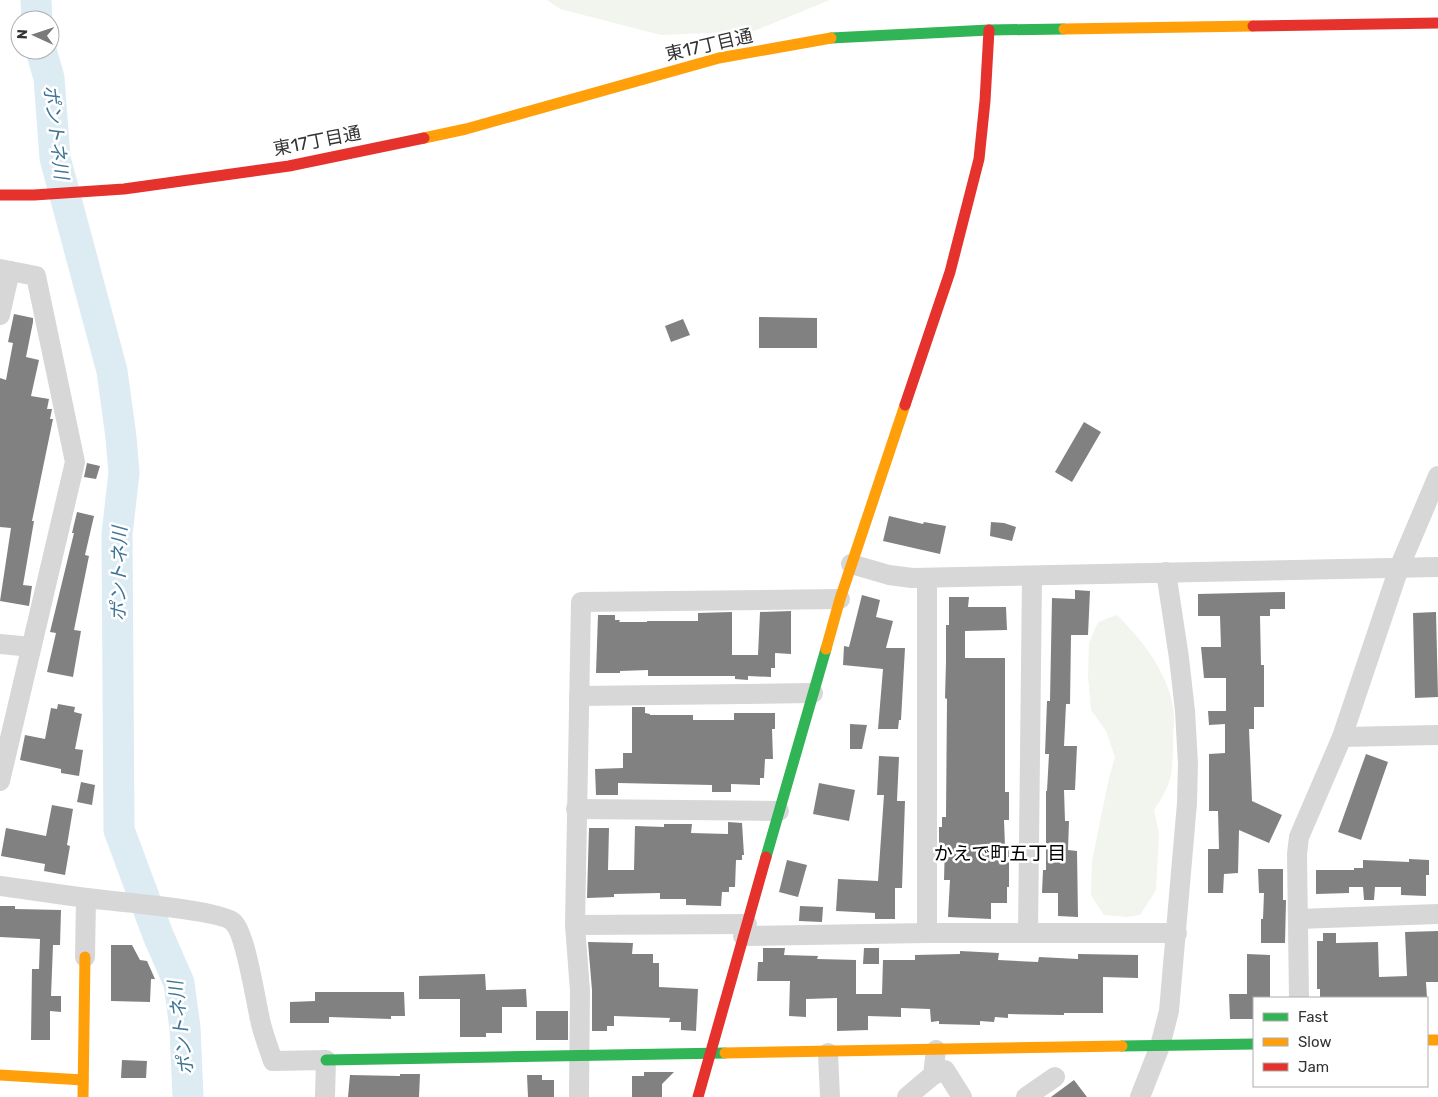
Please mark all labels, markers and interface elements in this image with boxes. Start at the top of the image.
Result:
north arrow [10,10,60,60]
street label: 東17丁目通 [663,24,755,66]
text: N [14,29,31,40]
water label: ポントネ川 [39,83,73,183]
street label: 東17丁目通 [271,122,363,160]
water label: ポントネ川 [107,524,131,622]
district label: かえで町五丁目 [934,842,1066,865]
water label: ポントネ川 [164,977,198,1077]
legend [1253,997,1428,1087]
text: Fast [1298,1008,1328,1026]
text: Slow [1298,1033,1331,1051]
text: Jam [1298,1058,1329,1076]

